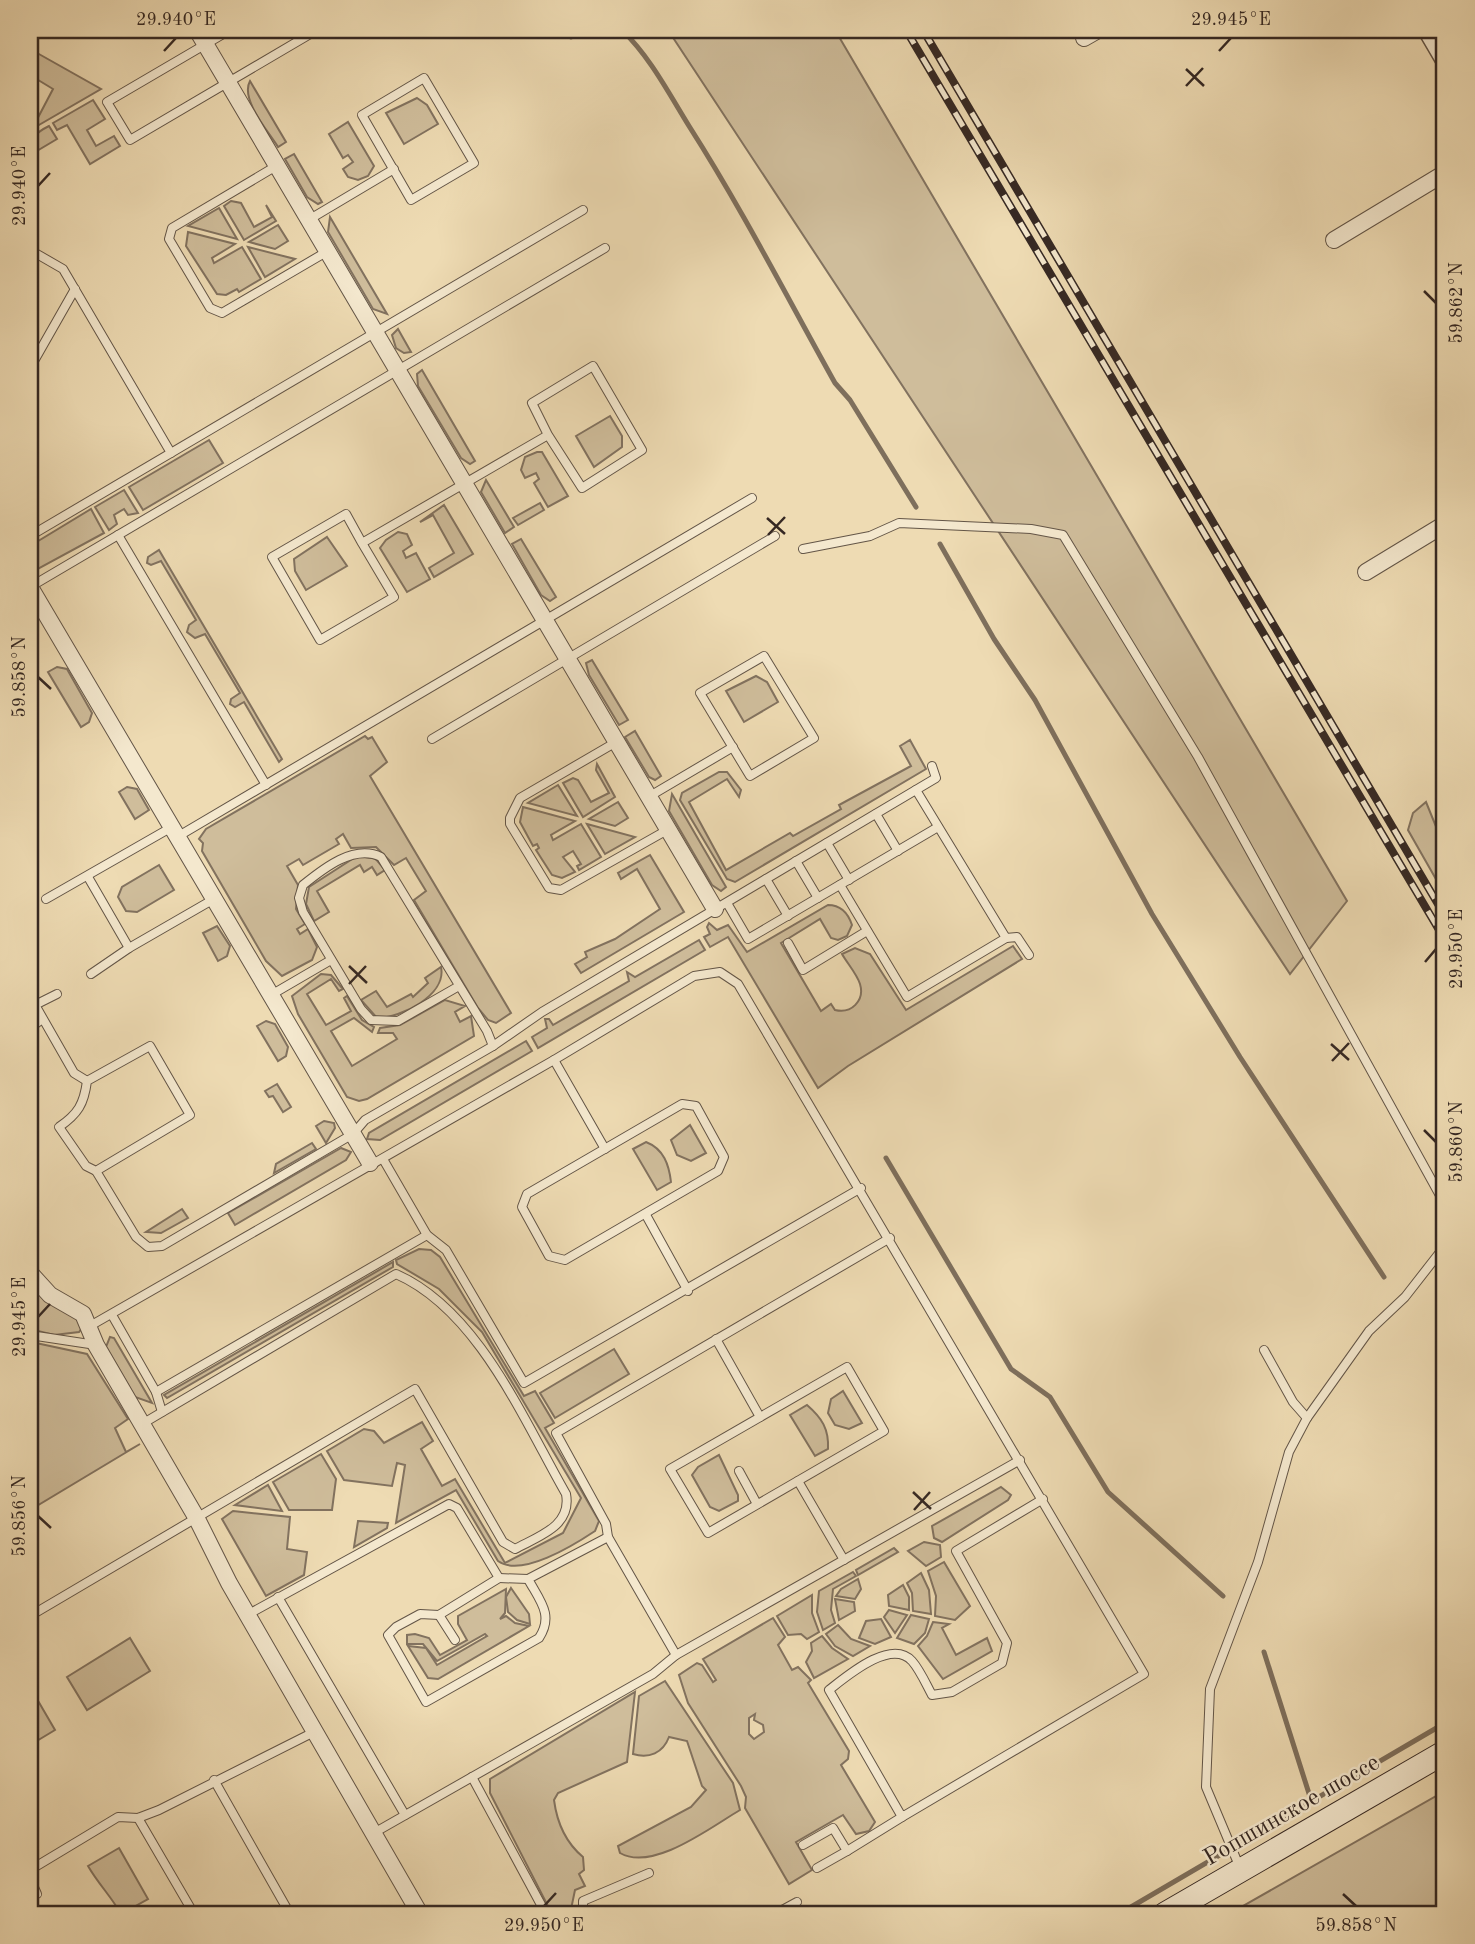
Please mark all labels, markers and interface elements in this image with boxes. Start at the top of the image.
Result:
text: 29.940°E [136,11,216,29]
text: 29.945°E [1191,11,1271,29]
text: 29.940°E [11,146,29,226]
text: 59.862°N [1448,262,1466,344]
text: 59.858°N [11,636,29,718]
text: 29.950°E [1448,909,1466,989]
text: 59.860°N [1448,1101,1466,1183]
text: 29.945°E [11,1277,29,1357]
text: 59.856°N [11,1475,29,1557]
street label: Ропшинское шоссе [1200,1751,1384,1871]
text: 29.950°E [504,1917,584,1935]
text: 59.858°N [1315,1917,1397,1935]

